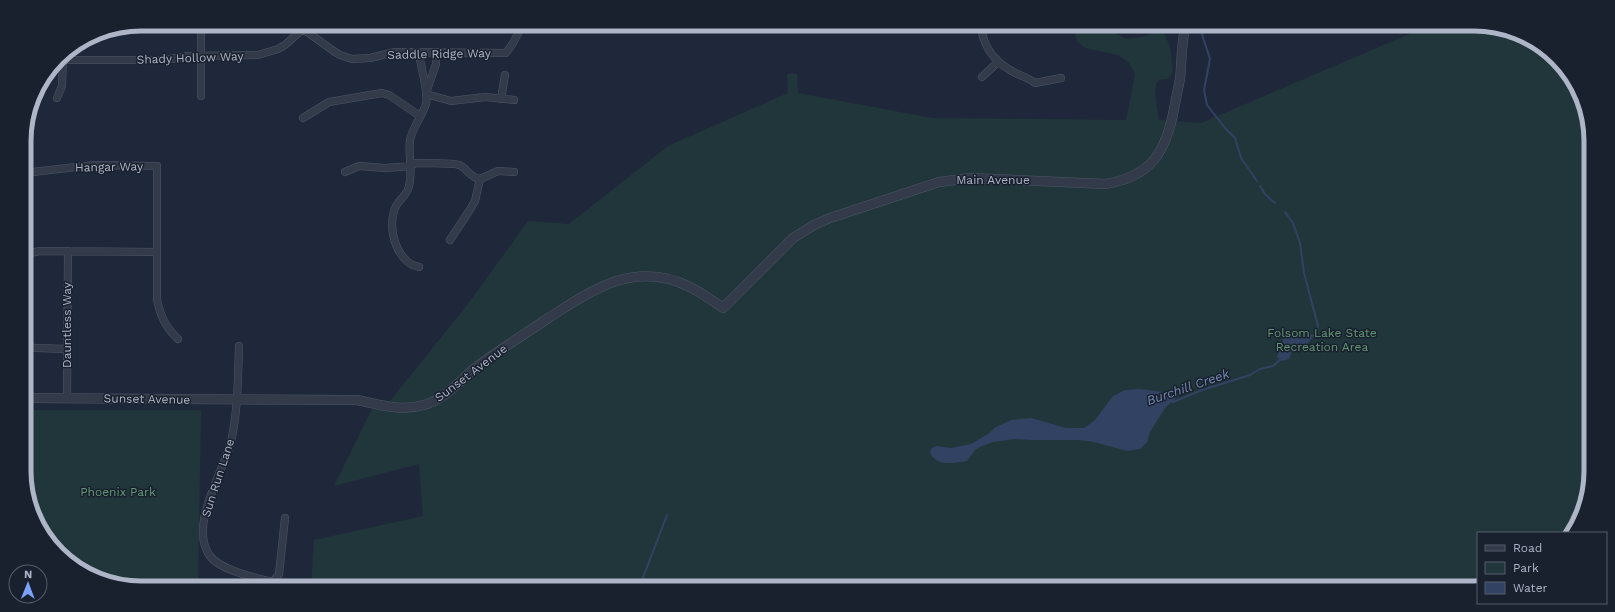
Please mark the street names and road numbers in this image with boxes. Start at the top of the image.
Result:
street label: Saddle Ridge Way [387,46,492,62]
street label: Shady Hollow Way [136,49,244,67]
street label: Hangar Way [75,159,144,175]
street label: Main Avenue [956,173,1030,187]
street label: Dauntless Way [60,281,74,368]
street label: Sunset Avenue [432,341,510,405]
street label: Sunset Avenue [104,391,190,407]
street label: Sun Run Lane [199,437,237,519]

